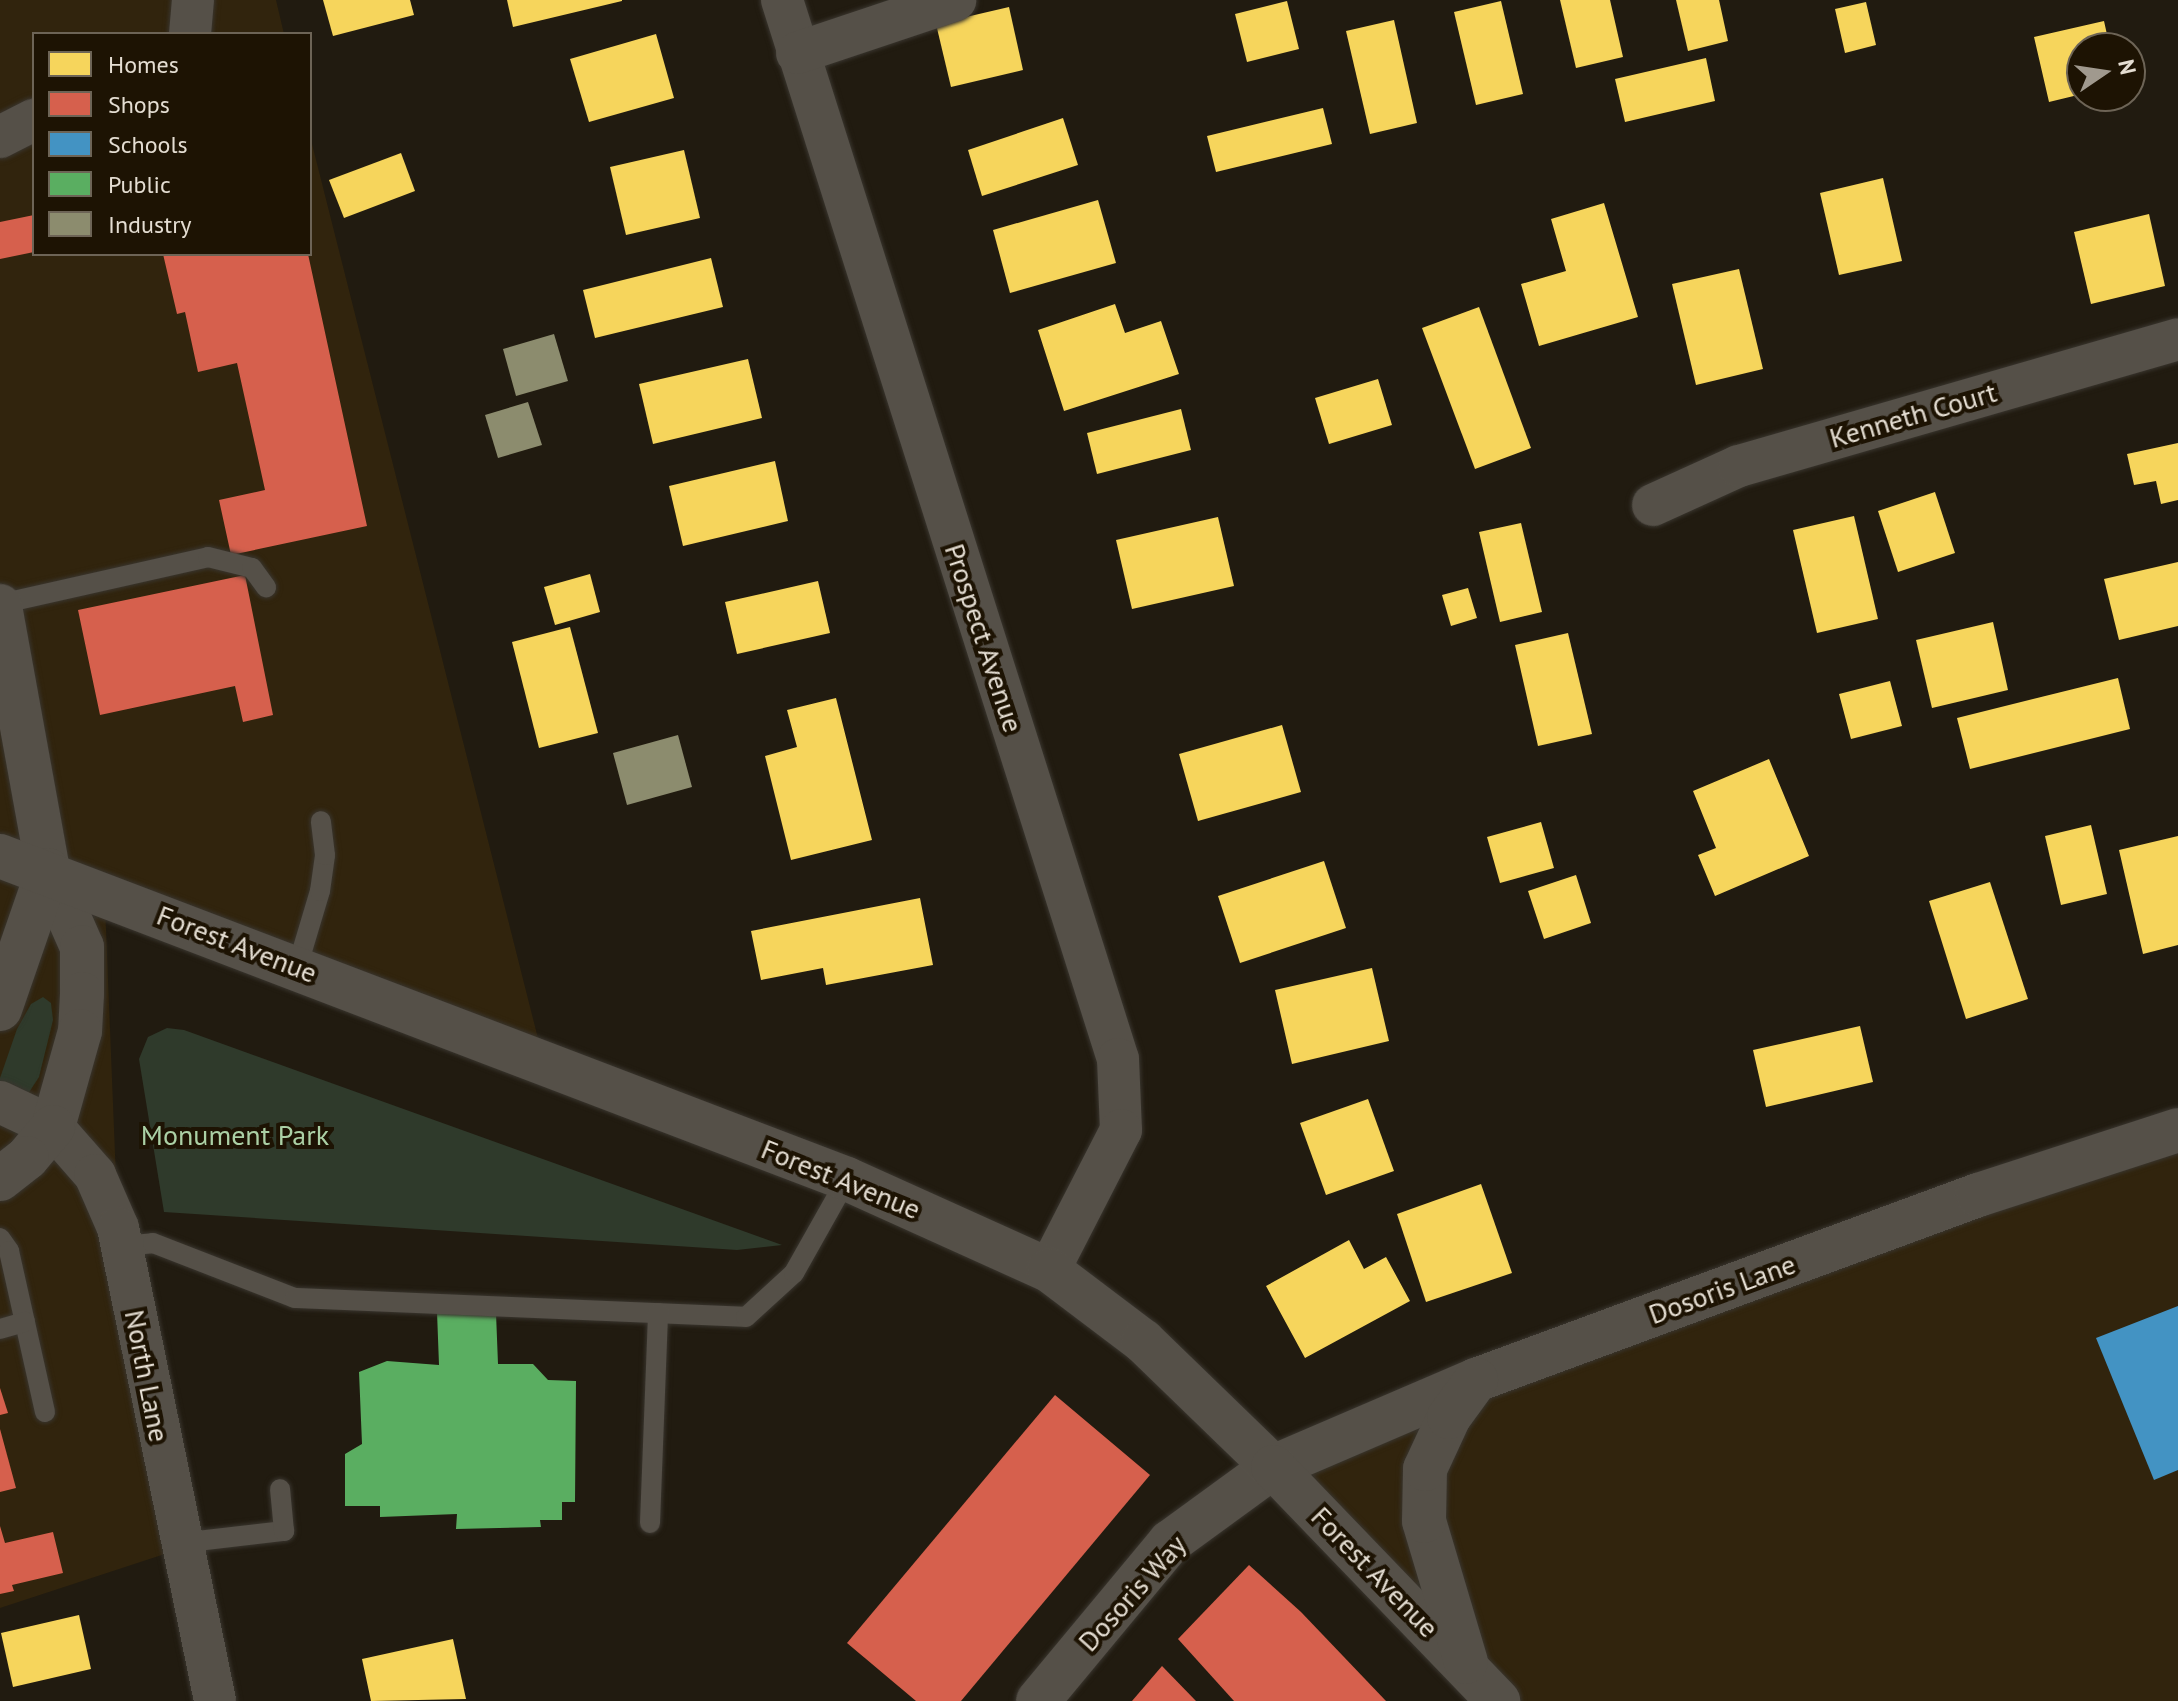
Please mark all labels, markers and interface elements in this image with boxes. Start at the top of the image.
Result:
legend [32,32,312,256]
north arrow [2066,32,2146,112]
text: Homes [108,49,179,80]
text: N [2112,57,2143,77]
text: Shops [108,89,170,120]
text: Schools [108,129,188,160]
text: Public [108,169,171,200]
text: Industry [108,209,192,240]
street label: Kenneth Court [1826,375,2000,455]
street label: Prospect Avenue [938,539,1030,737]
street label: Forest Avenue [152,898,322,990]
park label: Monument Park [141,1118,329,1152]
street label: Forest Avenue [756,1132,926,1226]
street label: Dosoris Lane [1644,1247,1800,1331]
street label: North Lane [118,1307,176,1445]
street label: Forest Avenue [1304,1499,1446,1645]
street label: Dosoris Way [1071,1528,1193,1658]

